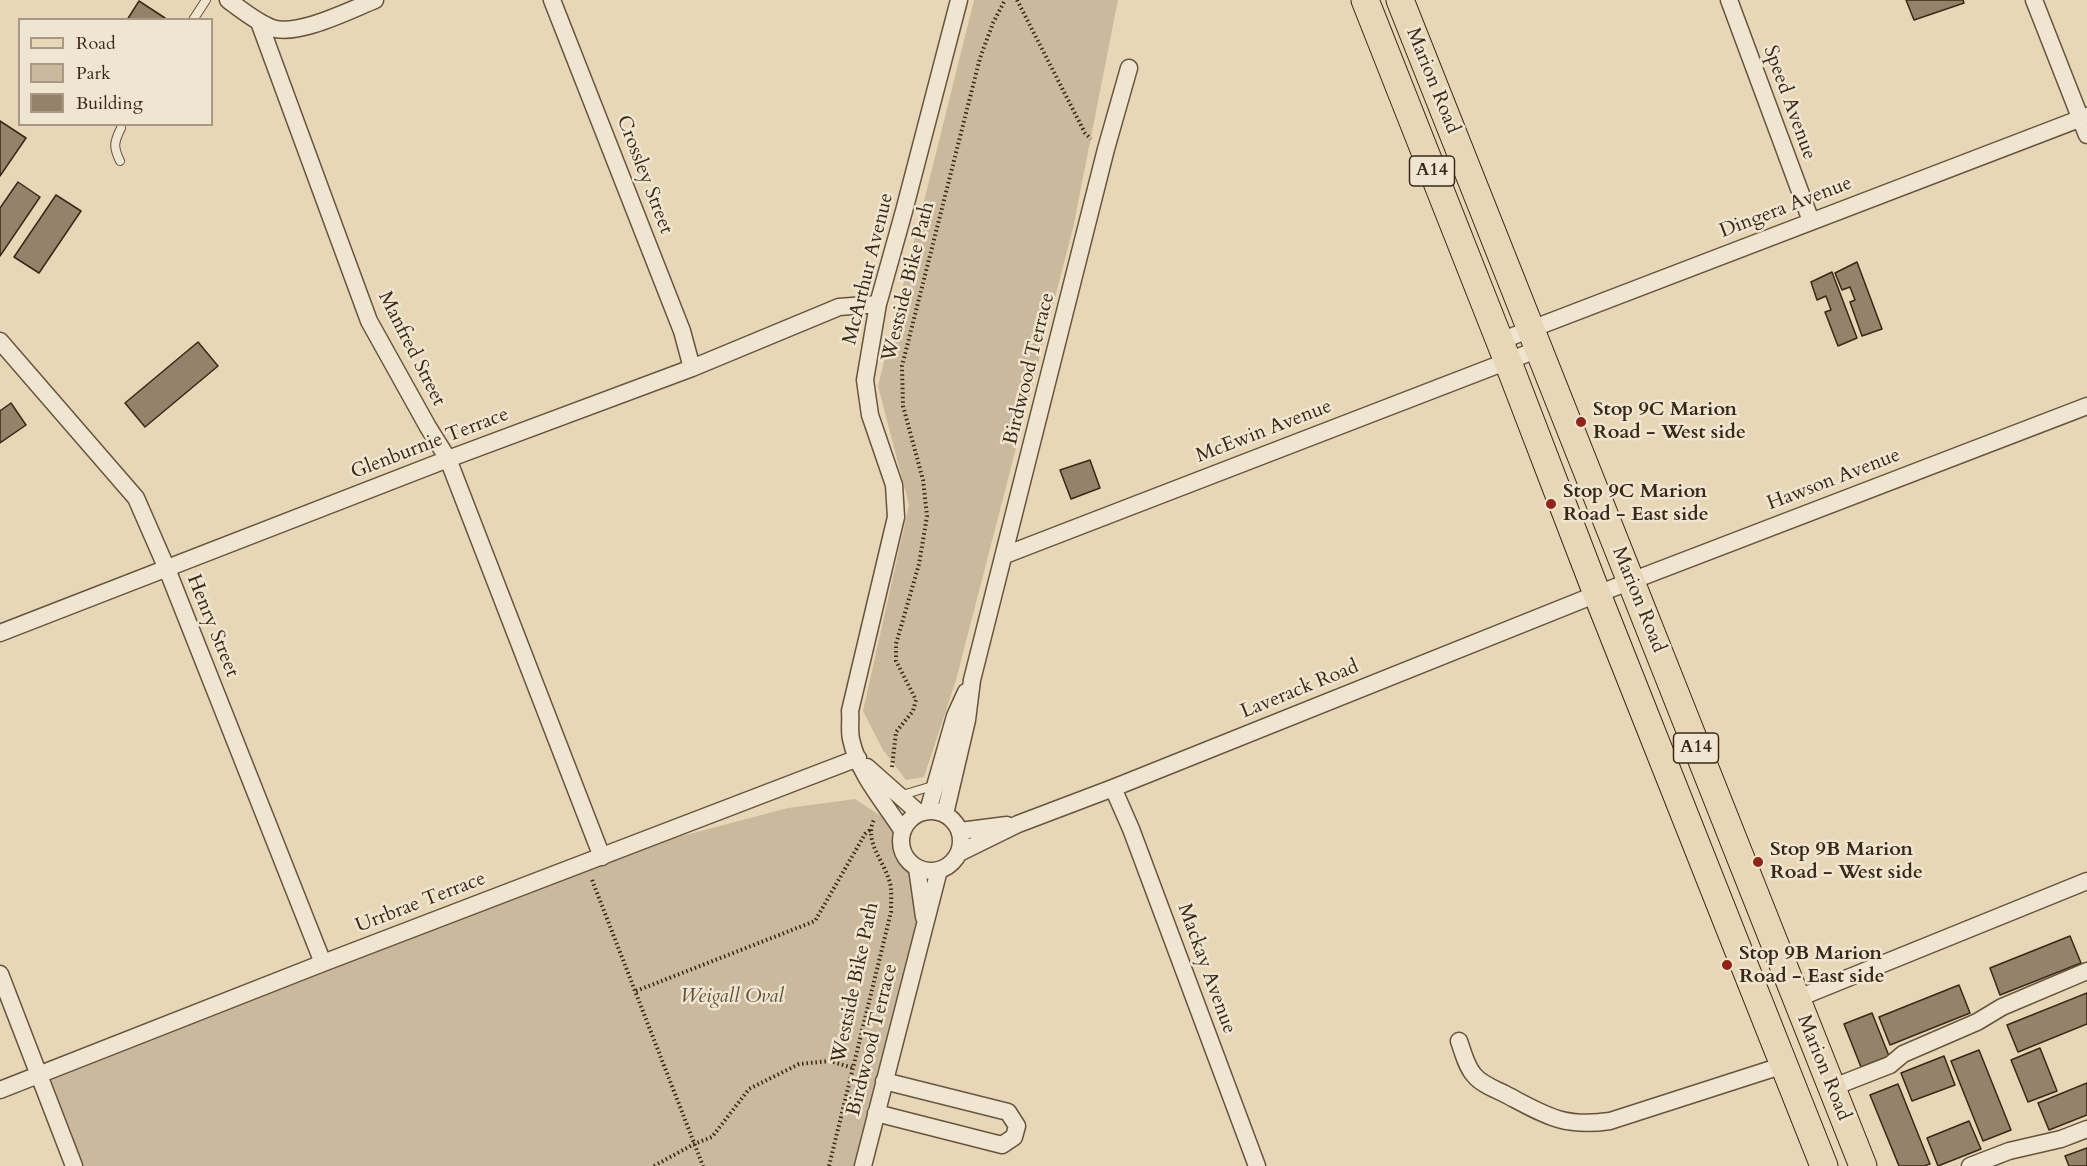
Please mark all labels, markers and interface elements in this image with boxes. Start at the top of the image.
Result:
legend [18,18,213,126]
street label: Marion Road [1400,25,1464,137]
text: Road [76,31,116,56]
street label: Speed Avenue [1757,43,1821,163]
text: Park [76,61,111,86]
text: Building [76,91,143,116]
street label: Crossley Street [610,112,678,238]
road number: A14 [1410,156,1454,186]
street label: Dingera Avenue [1716,172,1856,244]
street label: McArthur Avenue [839,191,899,347]
street label: Westside Bike Path [878,200,940,364]
street label: Manfred Street [372,288,450,410]
street label: Birdwood Terrace [999,290,1061,448]
street label: McEwin Avenue [1193,395,1335,469]
place label: Stop 9C Marion Road - West side [1593,398,1746,445]
street label: Glenburnie Terrace [348,403,512,485]
marker: Stop 9C Marion Road - West side [1574,415,1588,429]
street label: Hawson Avenue [1764,444,1904,516]
place label: Stop 9C Marion Road - East side [1563,480,1709,527]
marker: Stop 9C Marion Road - East side [1544,497,1558,511]
street label: Marion Road [1606,544,1670,656]
street label: Henry Street [181,571,243,681]
street label: Laverack Road [1238,655,1362,725]
road number: A14 [1674,733,1718,763]
place label: Stop 9B Marion Road - West side [1770,838,1923,885]
marker: Stop 9B Marion Road - West side [1751,855,1765,869]
street label: Urrbrae Terrace [353,867,489,939]
street label: Westside Bike Path [827,900,885,1066]
street label: Mackay Avenue [1171,901,1241,1037]
place label: Stop 9B Marion Road - East side [1739,942,1885,989]
marker: Stop 9B Marion Road - East side [1720,958,1734,972]
street label: Birdwood Terrace [842,961,904,1119]
park label: Weigall Oval [680,985,784,1009]
street label: Marion Road [1791,1012,1855,1124]

